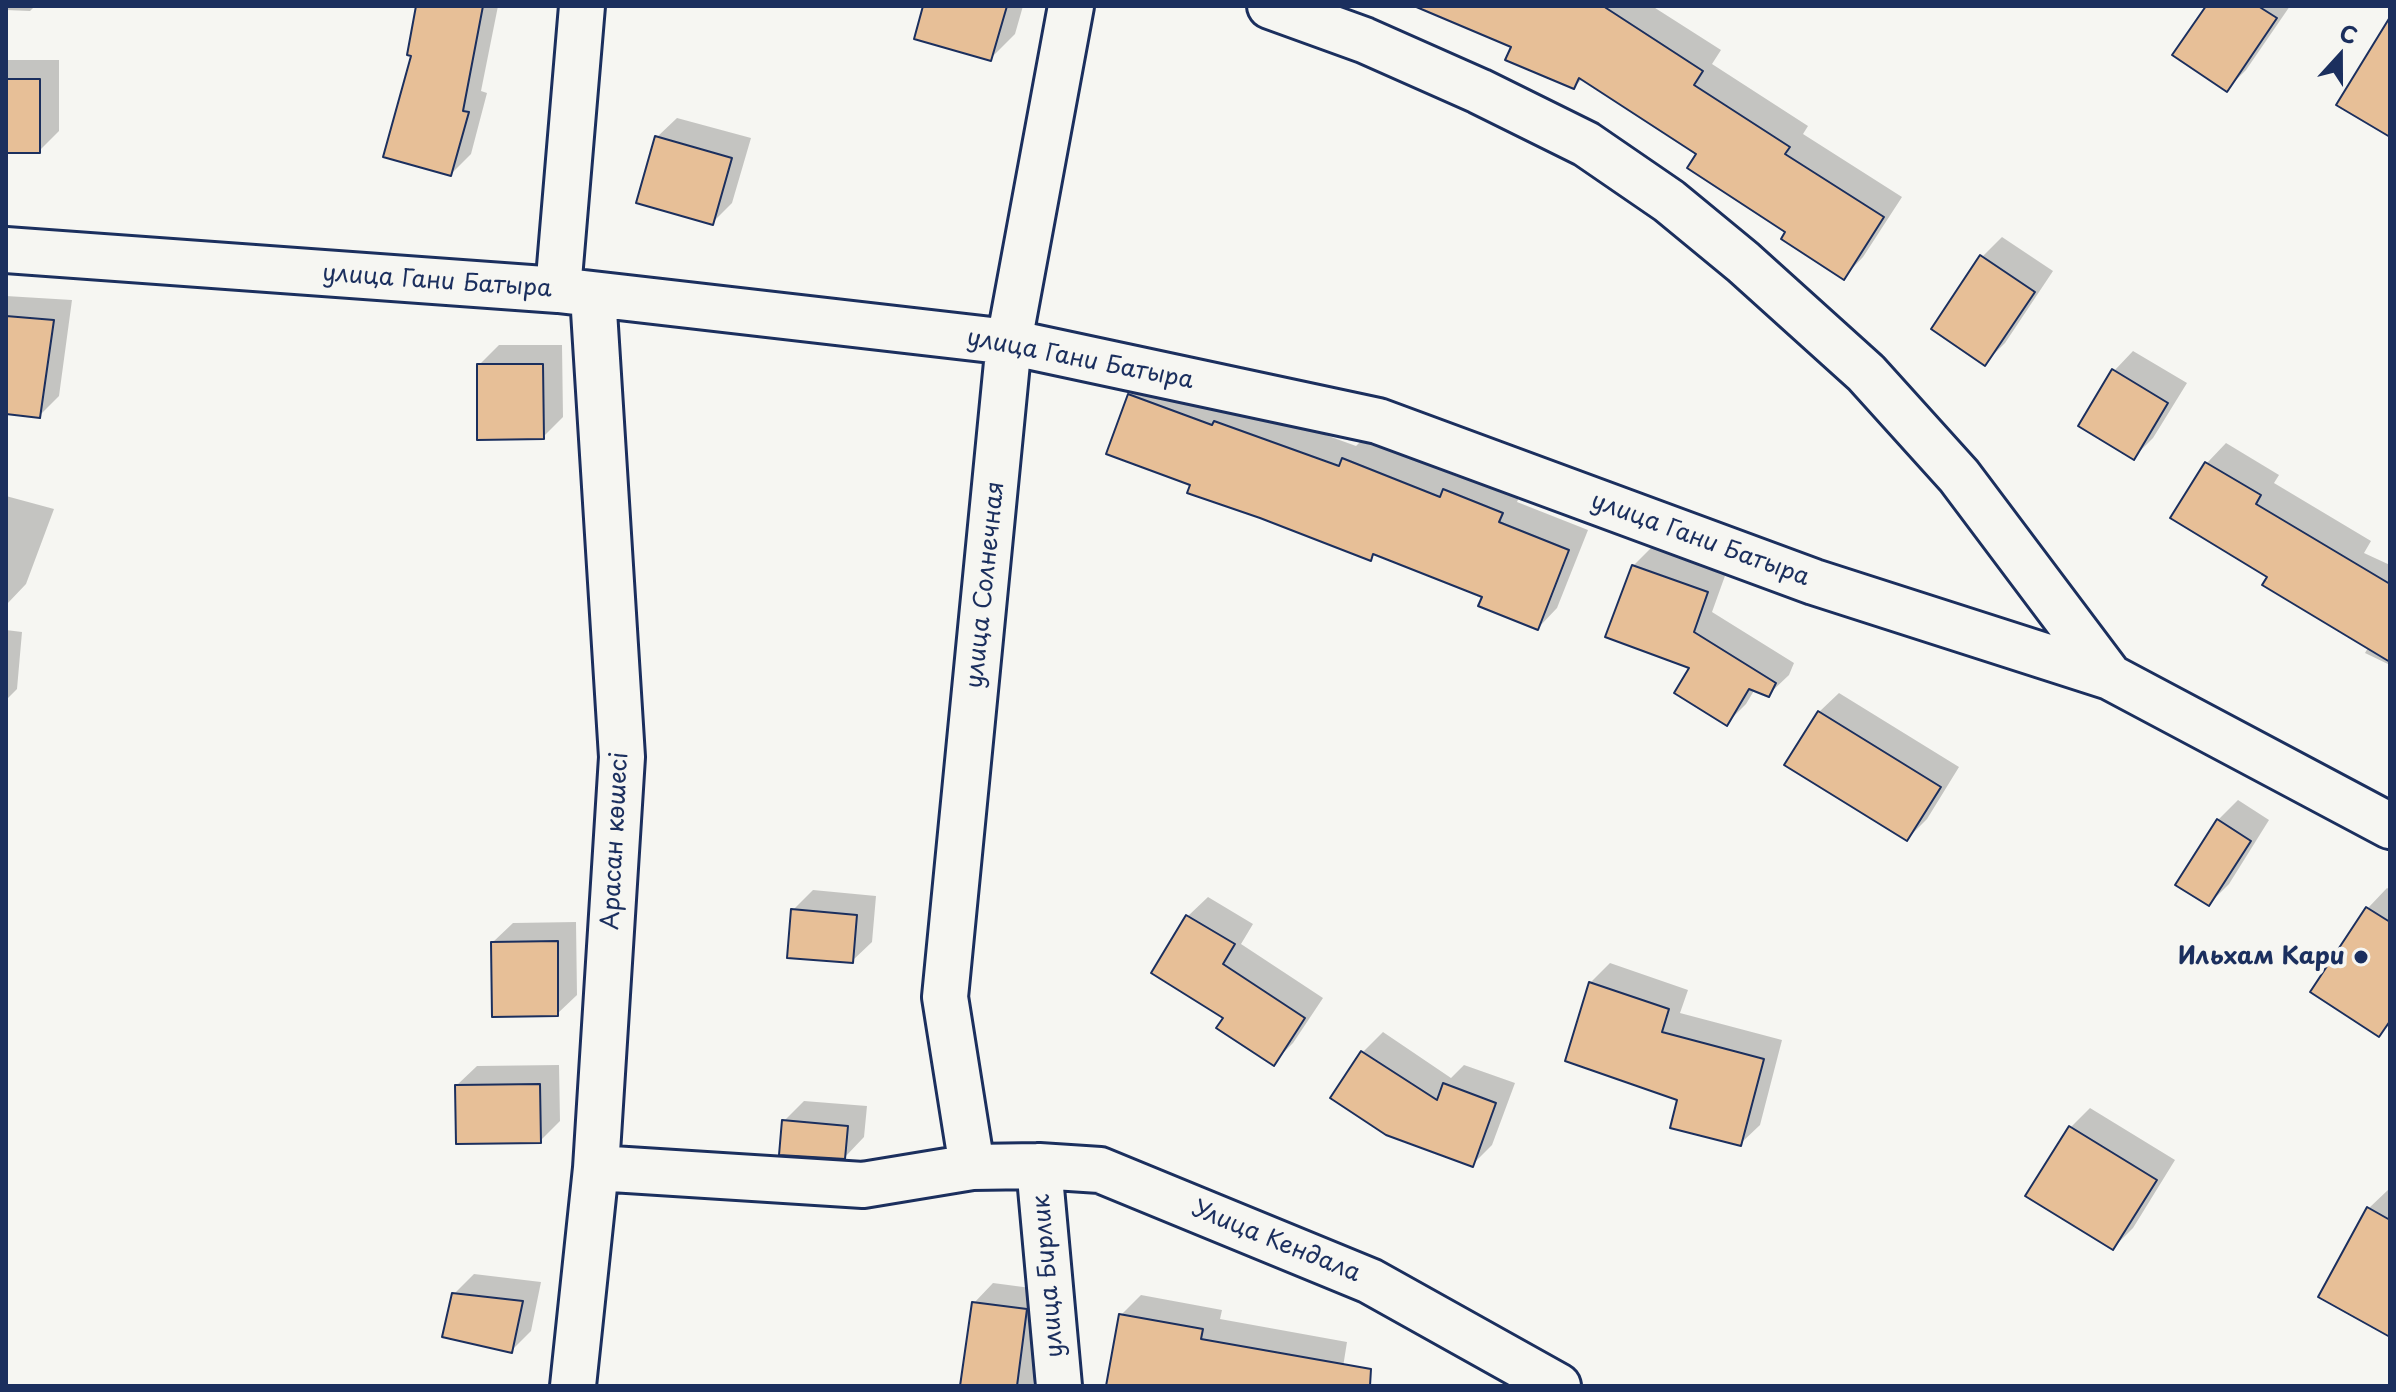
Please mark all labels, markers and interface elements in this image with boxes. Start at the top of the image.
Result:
text: С [2335,15,2362,51]
north arrow [2300,16,2380,96]
street label: улица Гани Батыра [321,260,553,304]
street label: улица Гани Батыра [964,324,1196,396]
street label: улица Солнечная [961,480,1011,690]
street label: улица Гани Батыра [1587,487,1813,593]
street label: Арасан көшесі [597,751,635,931]
place label: Ильхам Кари [2178,943,2345,971]
marker: Ильхам Кари [2352,948,2370,966]
street label: улица Бирлик [1028,1193,1070,1359]
street label: Улица Кендала [1188,1195,1364,1289]

